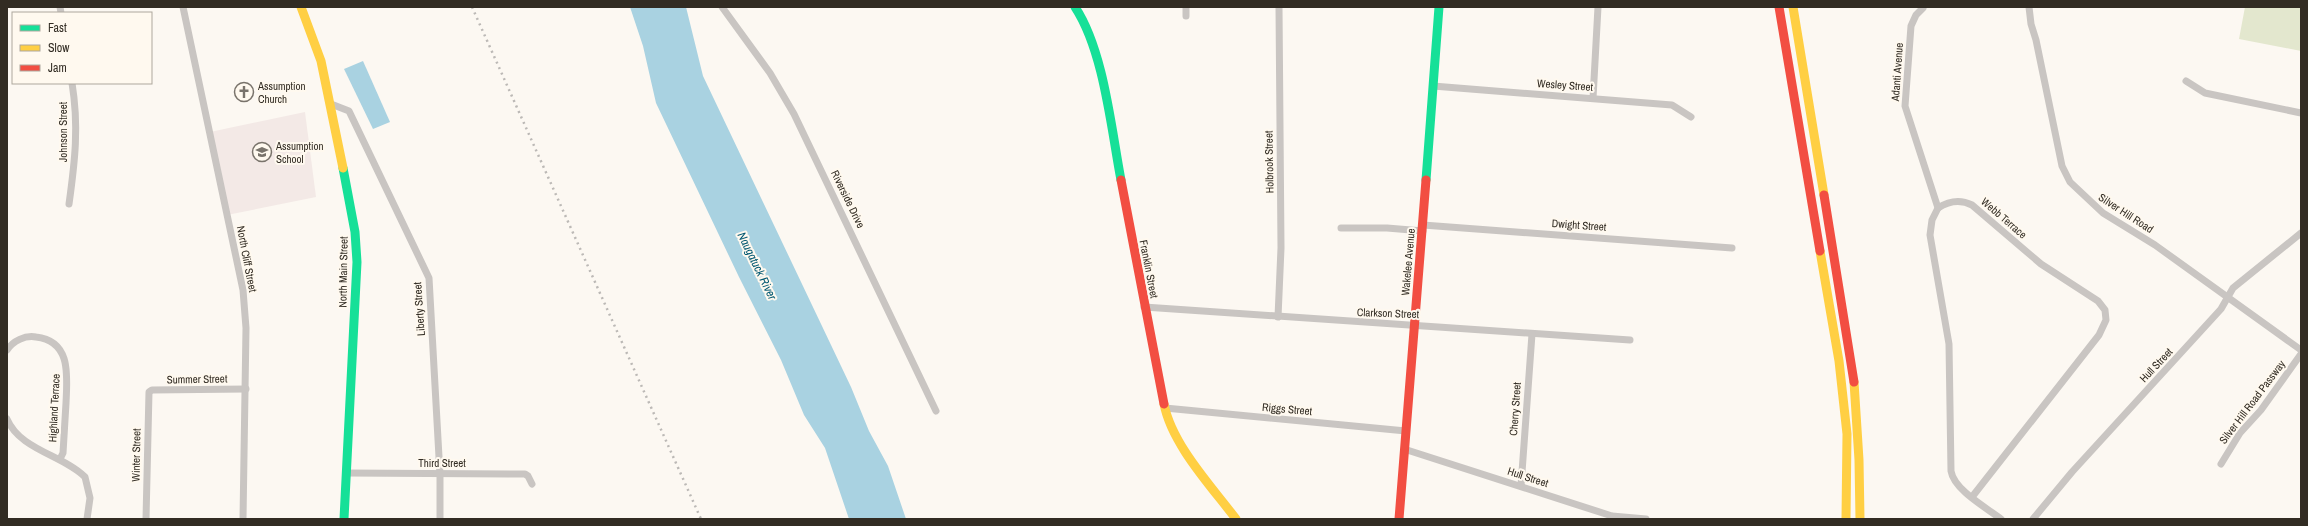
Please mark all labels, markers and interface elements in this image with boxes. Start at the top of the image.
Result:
legend [12,12,152,84]
text: Fast [48,20,67,36]
text: Slow [48,40,70,56]
street label: Adanti Avenue [1888,42,1906,103]
text: Jam [48,60,67,76]
street label: Wesley Street [1537,76,1594,94]
place label: Assumption Church [257,79,306,106]
church icon: Assumption Church [233,81,255,103]
street label: Johnson Street [56,101,70,162]
street label: Holbrook Street [1261,130,1277,193]
place label: Assumption School [275,139,324,166]
school or university icon: Assumption School [251,141,273,163]
street label: Riverside Drive [828,168,868,230]
street label: Silver Hill Road [2096,190,2156,236]
street label: Webb Terrace [1978,194,2030,242]
street label: Dwight Street [1551,216,1607,234]
street label: North Cliff Street [234,225,260,294]
street label: Wakelee Avenue [1398,228,1418,296]
water label: Naugatuck River [734,230,781,303]
street label: North Main Street [335,236,351,308]
street label: Franklin Street [1136,239,1162,300]
street label: Liberty Street [410,281,428,337]
street label: Clarkson Street [1357,305,1420,321]
street label: Hull Street [2137,344,2176,385]
street label: Silver Hill Road Passway [2216,357,2288,447]
street label: Summer Street [167,371,228,387]
street label: Highland Terrace [45,373,63,443]
street label: Cherry Street [1506,381,1524,436]
street label: Riggs Street [1261,400,1313,418]
street label: Winter Street [129,428,143,482]
street label: Third Street [418,456,466,470]
street label: Hull Street [1506,464,1551,490]

